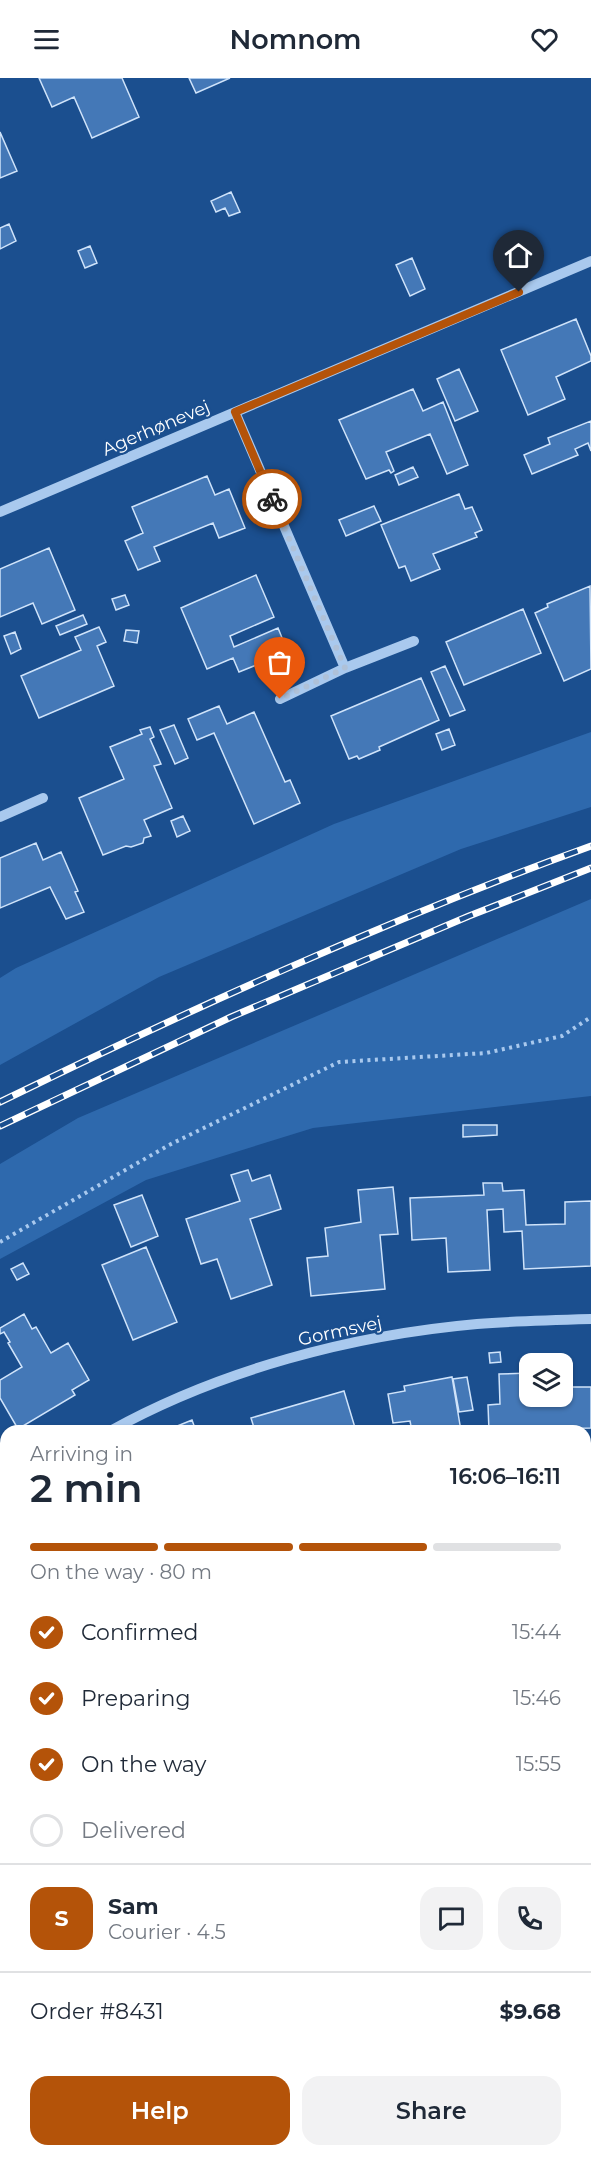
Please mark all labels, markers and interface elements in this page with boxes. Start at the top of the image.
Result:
icon: menu [30,23,63,56]
text: Nomnom [229,23,362,56]
icon: heart [528,23,561,56]
pin [493,230,544,292]
icon: home [502,239,535,272]
street label: Agerhønevej [99,395,213,461]
courier [242,469,302,529]
icon: bike [256,483,289,516]
pin [254,637,305,699]
icon: bag [263,646,296,679]
street label: Gormsvej [296,1311,384,1351]
map controls [519,1353,573,1407]
button: layers [519,1353,573,1407]
text: Arriving in [30,1442,133,1466]
text: 16:06–16:11 [450,1463,561,1490]
text: 2 min [30,1464,143,1512]
text: On the way · 80 m [30,1560,212,1584]
icon: check [30,1616,63,1649]
text: Confirmed [81,1619,198,1646]
text: 15:44 [512,1620,561,1644]
icon: check [30,1682,63,1715]
text: Preparing [81,1685,190,1712]
text: 15:46 [513,1686,561,1710]
icon: check [30,1748,63,1781]
text: On the way [81,1751,206,1778]
text: 15:55 [516,1752,561,1776]
text: Delivered [81,1817,186,1844]
button: chat [420,1887,483,1950]
button: phone [498,1887,561,1950]
text: Sam [108,1893,159,1920]
text: S [54,1905,69,1932]
text: Courier · 4.5 [108,1920,226,1944]
text: Order #8431 [30,1998,164,2025]
text: $9.68 [499,1998,561,2025]
button: Help [30,2076,290,2145]
button: Share [302,2076,561,2145]

